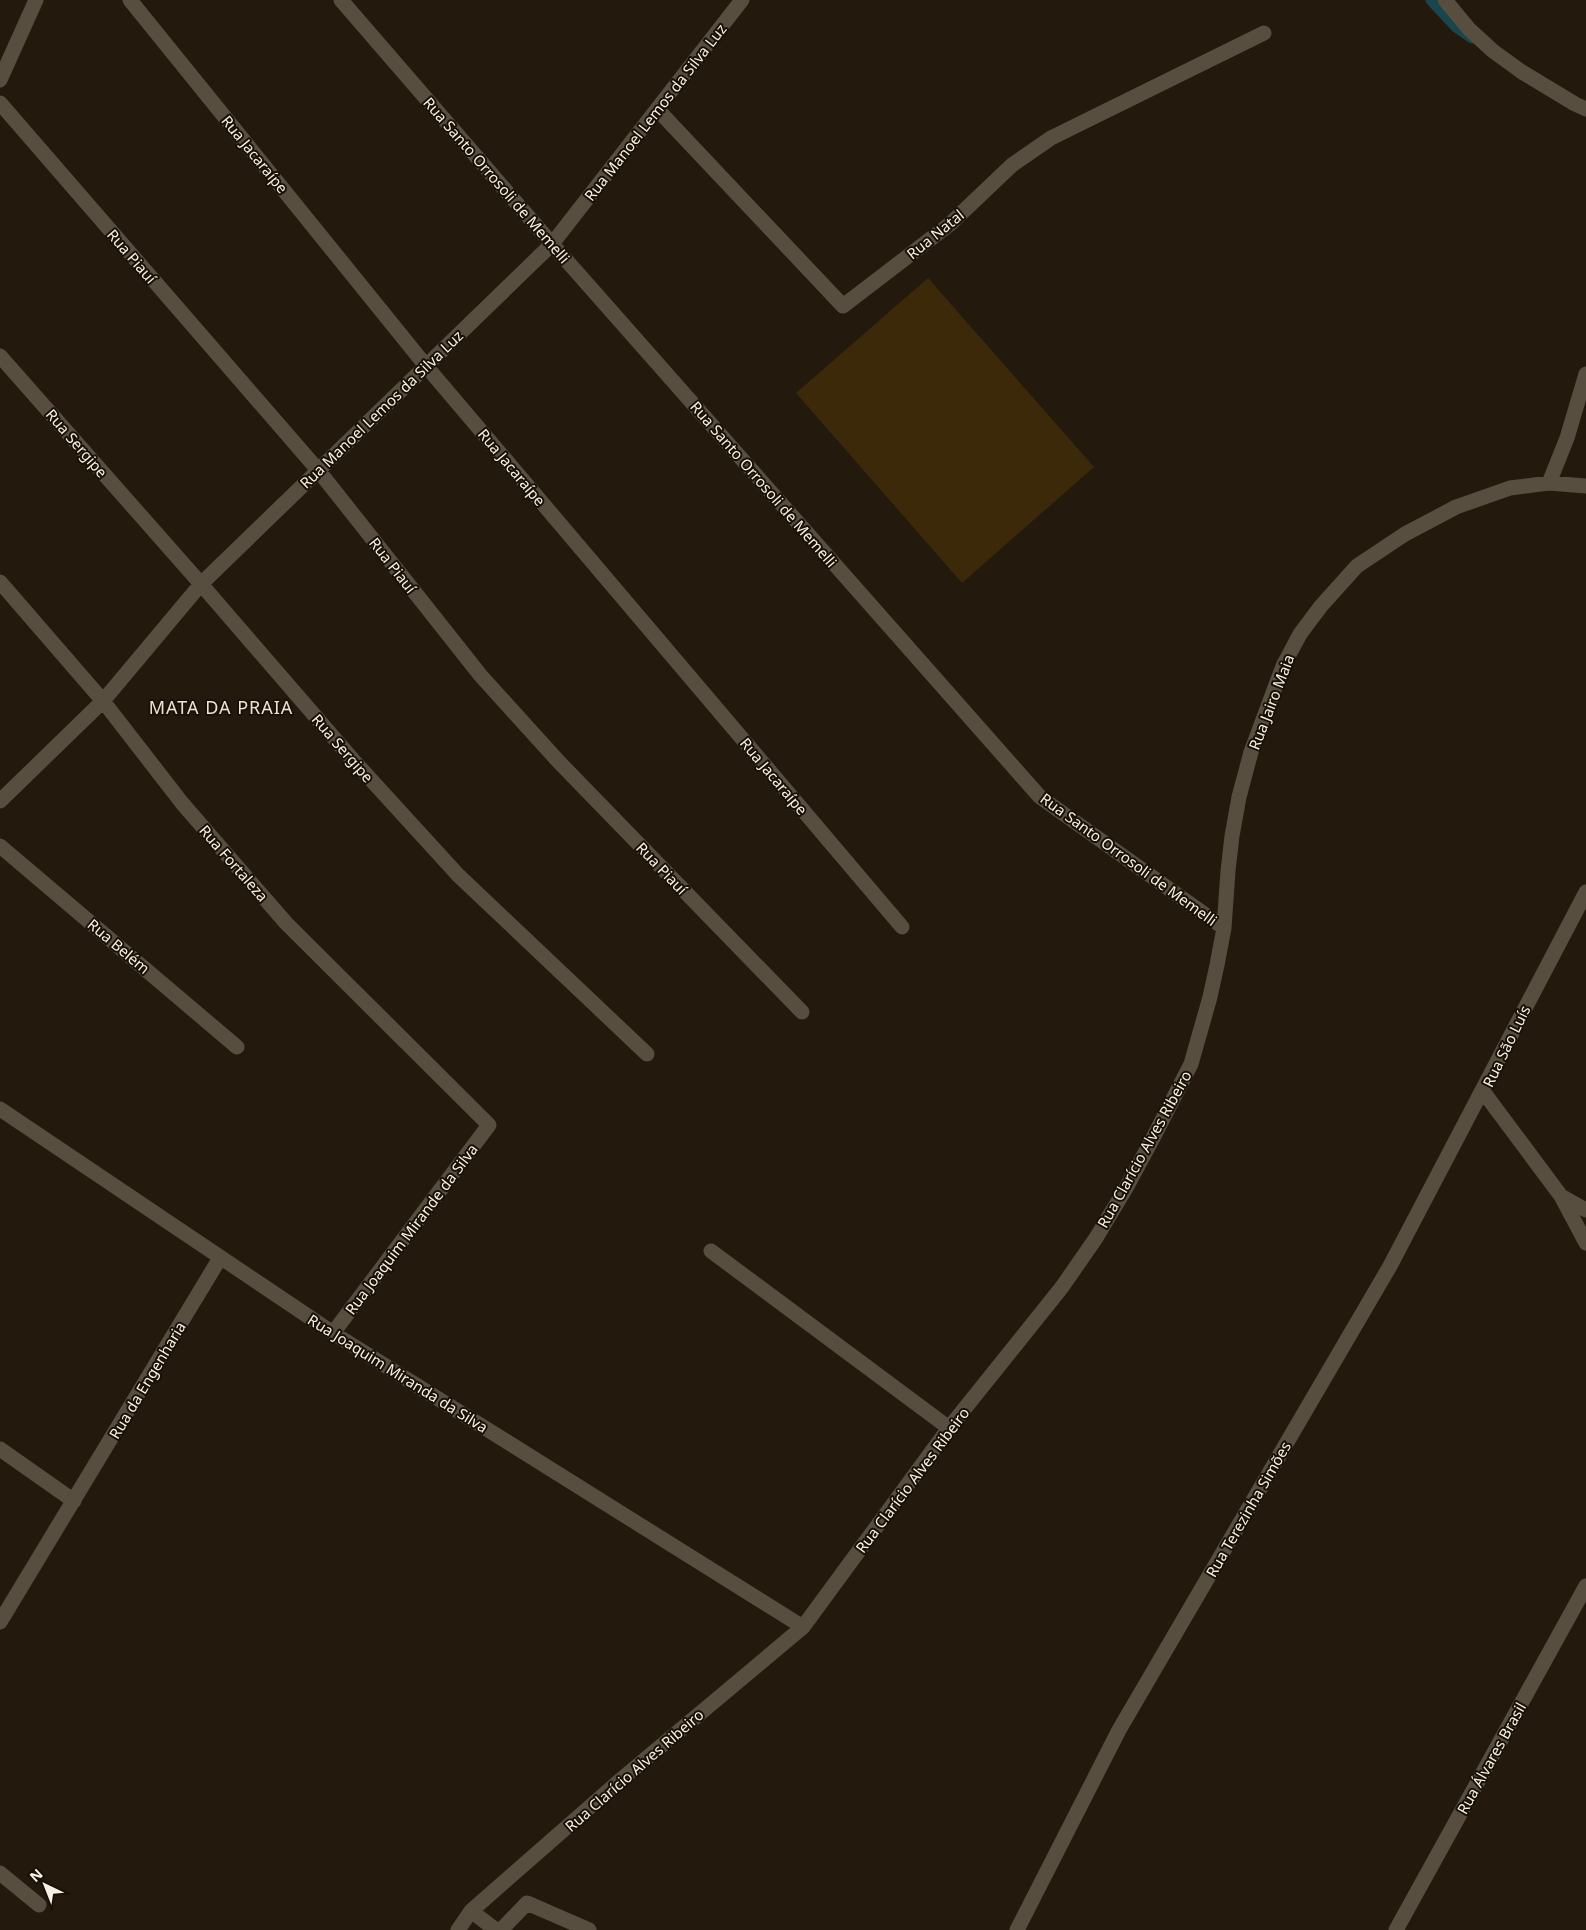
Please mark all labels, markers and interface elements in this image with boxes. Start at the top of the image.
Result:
street label: Rua Manoel Lemos da Silva Luz [580,19,730,205]
street label: Rua Santo Orrosoli de Memelli [419,93,575,267]
street label: Rua Jacaraípe [217,111,293,197]
street label: Rua Natal [902,205,968,263]
street label: Rua Piauí [103,225,162,288]
street label: Rua Manoel Lemos da Silva Luz [295,326,467,492]
street label: Rua Santo Orrosoli de Memelli [686,397,842,571]
street label: Rua Sergipe [42,405,112,481]
street label: Rua Jacaraípe [474,424,550,510]
street label: Rua Piauí [365,533,422,598]
street label: Rua Jairo Maia [1244,652,1298,752]
district label: MATA DA PRAIA [149,695,293,719]
street label: Rua Sergipe [308,710,378,786]
street label: Rua Jacaraípe [736,733,812,819]
street label: Rua Santo Orrosoli de Memelli [1037,788,1221,930]
street label: Rua Fortaleza [195,820,273,906]
street label: Rua Piauí [632,838,693,899]
street label: Rua Belém [84,914,154,978]
street label: Rua São Luís [1478,1002,1534,1090]
street label: Rua Clarício Alves Ribeiro [1092,1067,1196,1231]
street label: Rua Joaquim Mirande da Silva [340,1140,482,1318]
street label: Rua Joaquim Miranda da Silva [304,1309,492,1437]
street label: Rua da Engenharia [104,1318,190,1442]
street label: Rua Clarício Alves Ribeiro [851,1403,973,1557]
street label: Rua Terezinha Simões [1201,1438,1295,1580]
street label: Rua Álvares Brasil [1452,1699,1530,1817]
street label: Rua Clarício Alves Ribeiro [561,1704,707,1836]
north arrow [20,1860,70,1910]
text: N [25,1864,46,1886]

